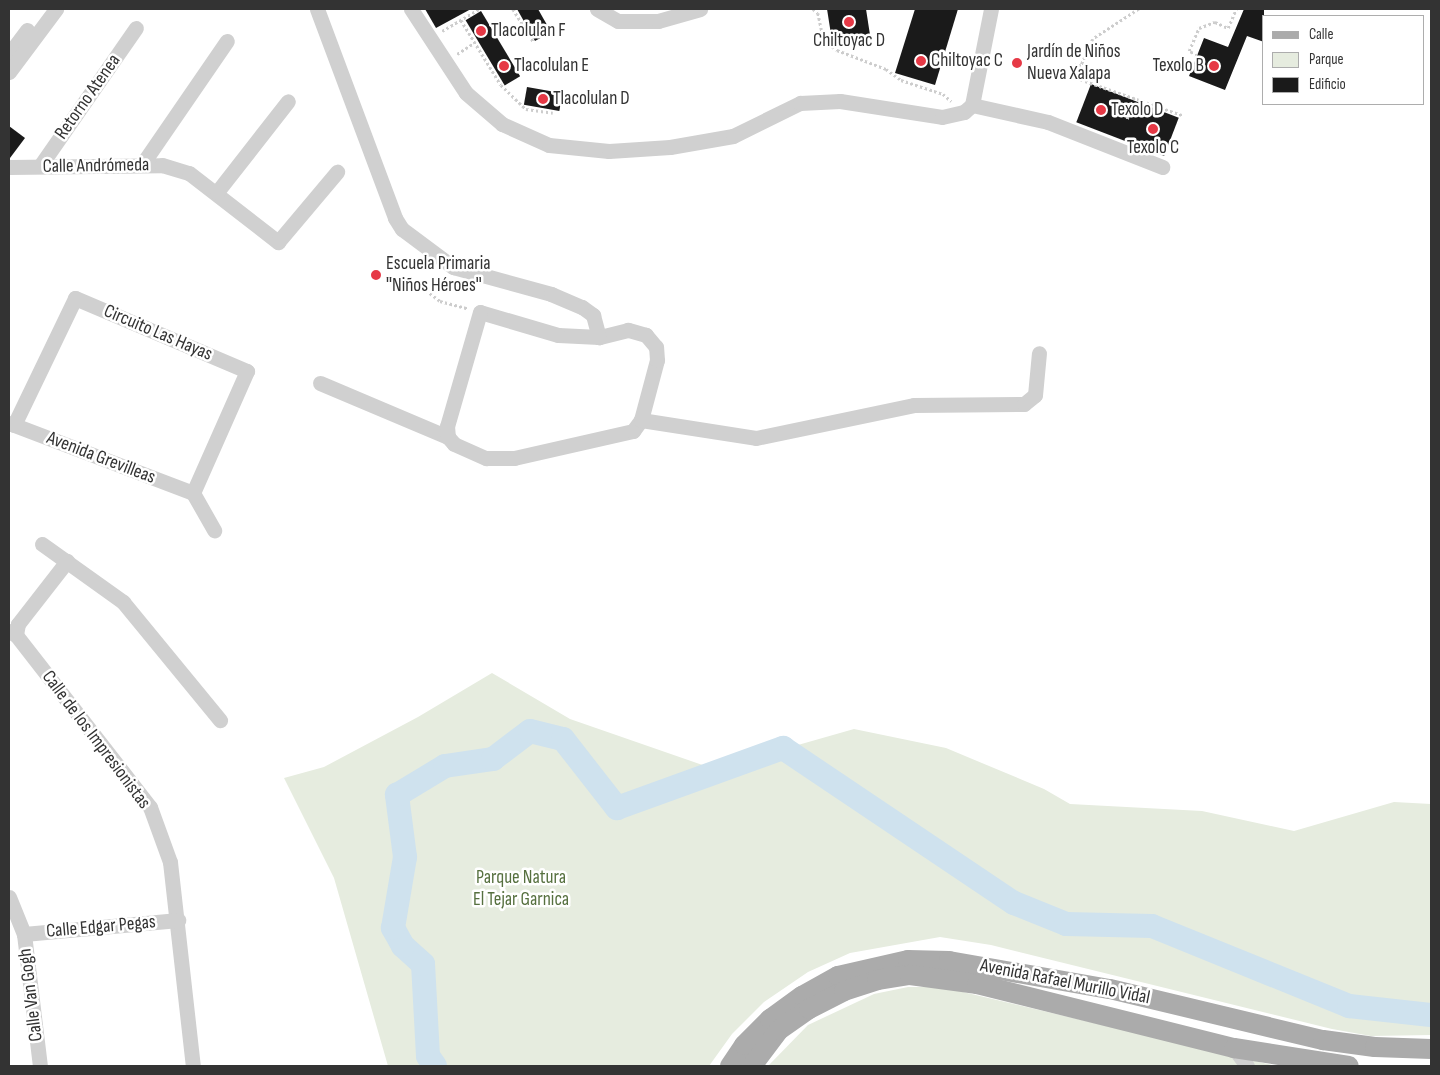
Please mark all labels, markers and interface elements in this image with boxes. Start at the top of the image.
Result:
legend [1262,15,1425,105]
marker: Chiltoyac D [843,16,855,28]
place label: Tlacolulan F [491,20,566,42]
marker: Tlacolulan F [475,25,487,37]
text: Calle [1309,25,1333,44]
place label: Chiltoyac D [813,30,885,52]
place label: Jardín de Niños Nueva Xalapa [1027,41,1121,85]
street label: Retorno Atenea [50,50,126,144]
place label: Chiltoyac C [931,50,1003,72]
text: Parque [1309,50,1344,69]
place label: Tlacolulan E [514,55,589,77]
marker: Chiltoyac C [915,55,927,67]
place label: Texolo B [1152,55,1204,77]
marker: Jardín de Niños Nueva Xalapa [1011,57,1023,69]
marker: Tlacolulan E [498,60,510,72]
marker: Texolo B [1208,60,1220,72]
text: Edificio [1309,75,1346,94]
place label: Tlacolulan D [553,88,630,110]
marker: Tlacolulan D [537,93,549,105]
place label: Texolo D [1111,99,1163,121]
marker: Texolo D [1095,104,1107,116]
marker: Texolo C [1147,123,1159,135]
place label: Texolo C [1127,137,1179,159]
street label: Calle Andrómeda [43,154,149,178]
place label: Escuela Primaria ''Niños Héroes'' [386,253,491,297]
marker: Escuela Primaria ''Niños Héroes'' [370,269,382,281]
street label: Circuito Las Hayas [100,300,216,366]
street label: Avenida Grevilleas [43,427,159,489]
street label: Calle de los Impresionistas [37,666,155,814]
park label: Parque Natura El Tejar Garnica [473,867,569,911]
street label: Calle Edgar Pegas [45,911,157,943]
street label: Calle Van Gogh [14,947,48,1043]
street label: Avenida Rafael Murillo Vidal [978,954,1152,1010]

